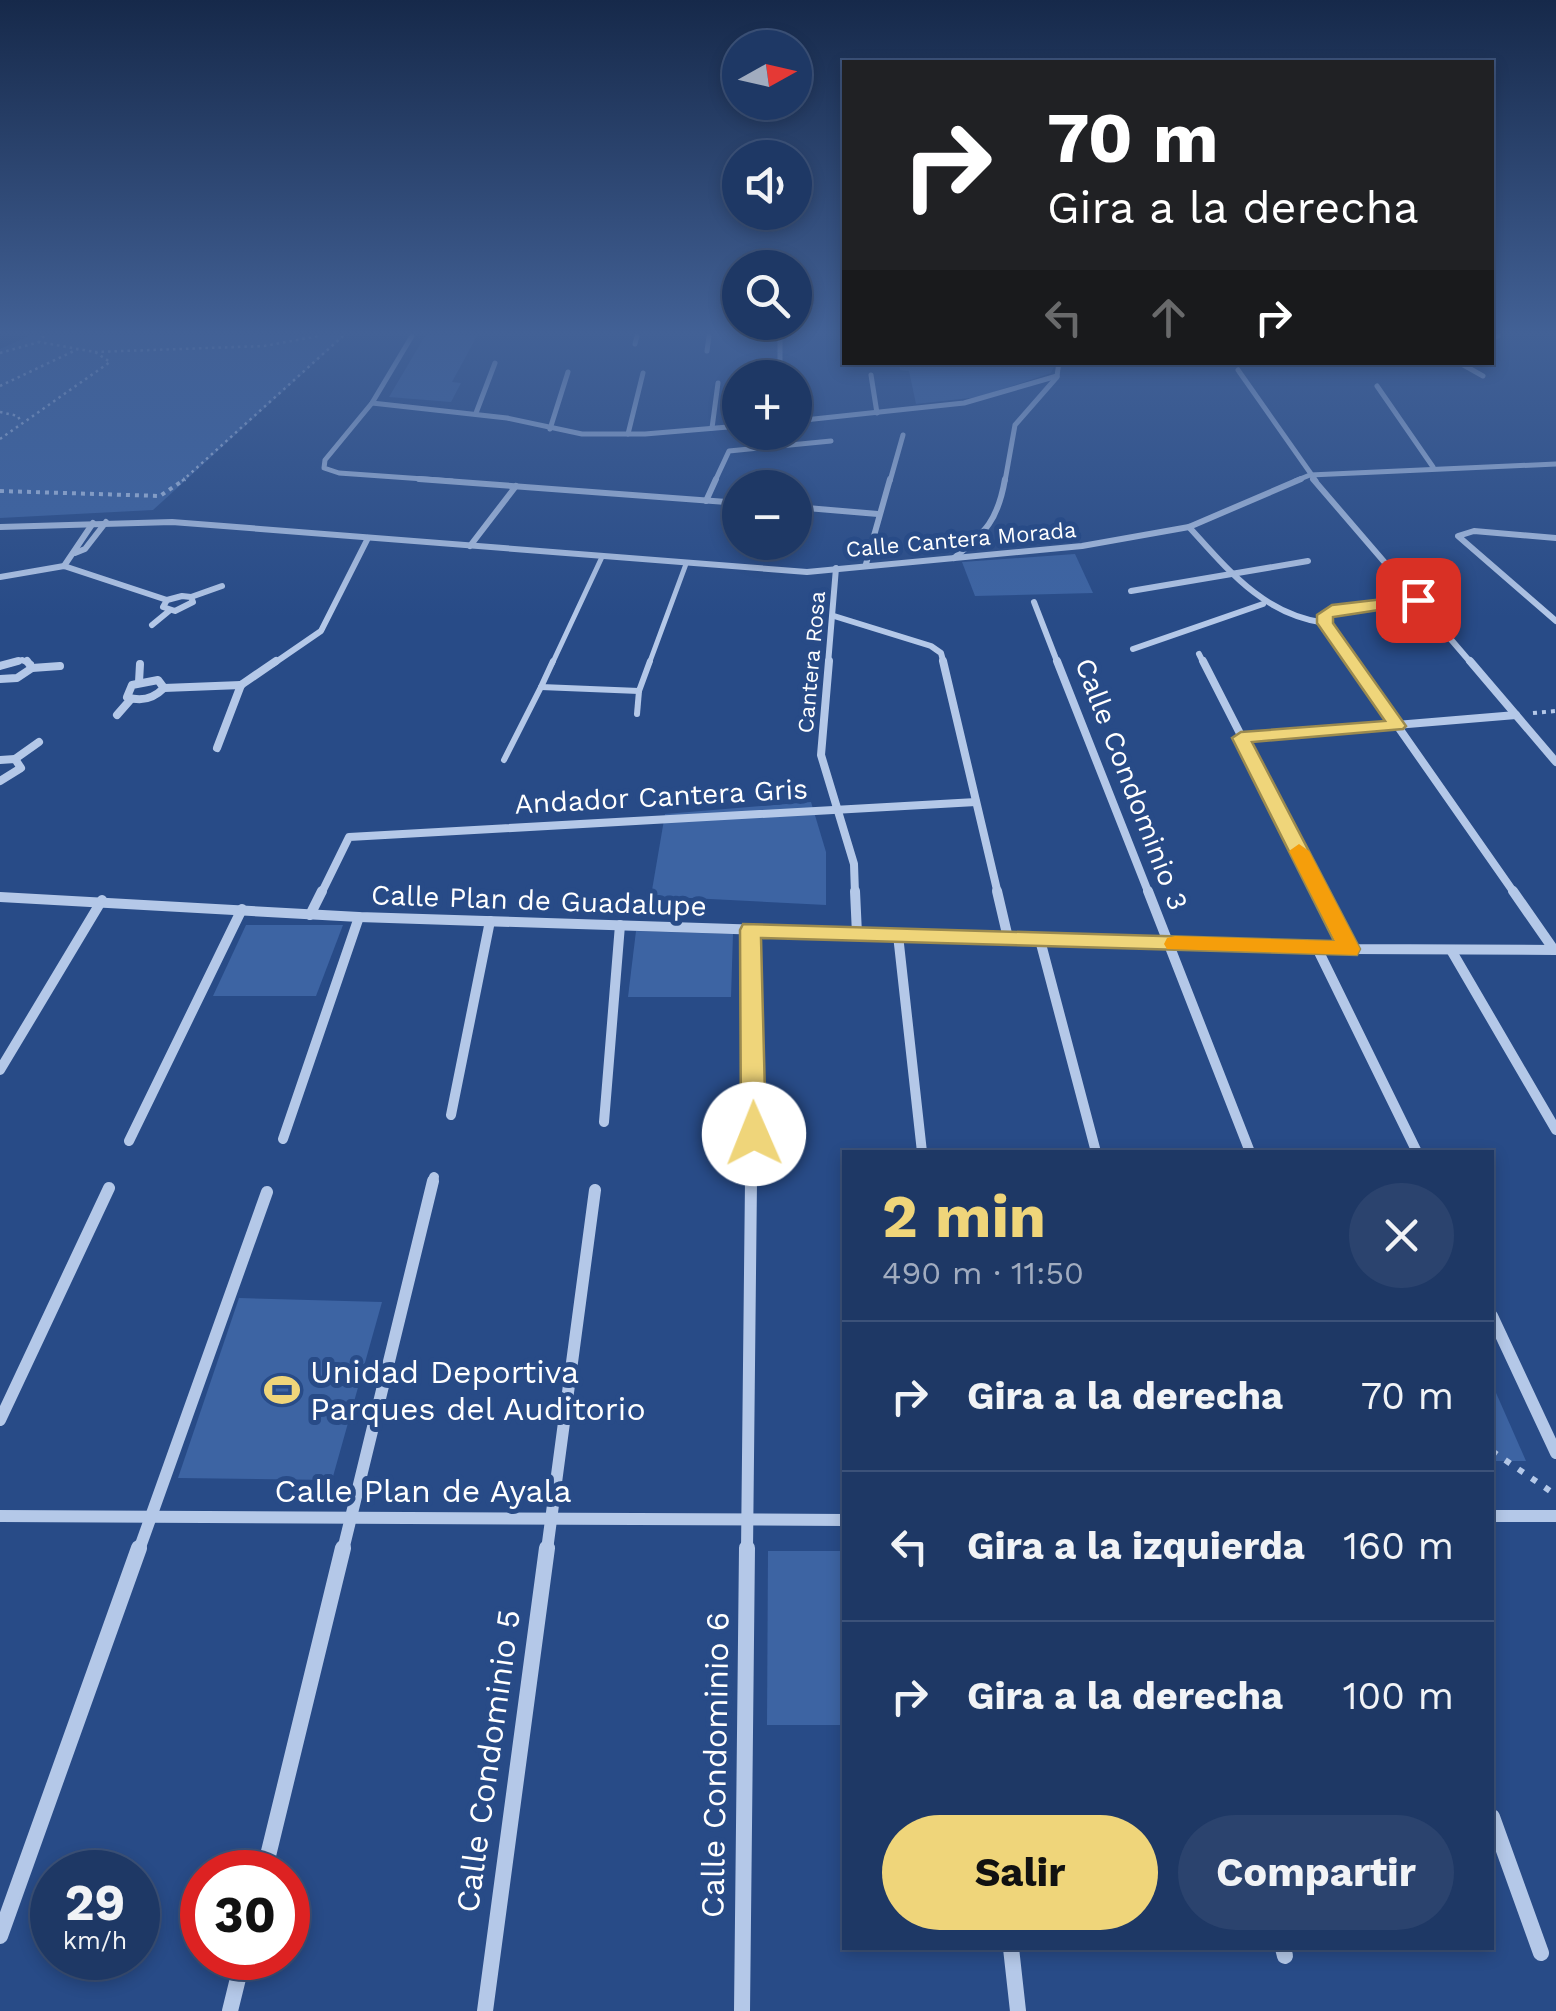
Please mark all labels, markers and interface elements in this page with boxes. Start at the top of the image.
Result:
north arrow [722,30,812,120]
map controls [722,30,812,560]
text: 70 m [1047,97,1219,179]
icon: right [882,100,1012,230]
button: sound [722,140,812,230]
text: Gira a la derecha [1047,181,1419,234]
button: search [722,250,812,340]
icon: left [1036,290,1091,345]
icon: ahead [1141,290,1196,345]
icon: right [1246,290,1301,345]
button: + [722,360,812,450]
button: − [722,470,812,560]
street label: Calle Cantera Morada [845,517,1077,562]
pin [1376,558,1461,643]
icon: arrive [1391,573,1446,628]
street label: Cantera Rosa [793,590,830,734]
street label: Calle Condominio 3 [1068,654,1195,915]
street label: Andador Cantera Gris [514,772,809,821]
street label: Calle Plan de Guadalupe [371,878,707,923]
position arrow [702,1082,806,1186]
text: 2 min [882,1181,1046,1252]
button: close [1349,1183,1454,1288]
text: 490 m · 11:50 [882,1254,1084,1292]
place label: Unidad Deportiva Parques del Auditorio [310,1353,646,1428]
icon: right [882,1369,937,1424]
sports icon: Unidad Deportiva Parques del Auditorio [263,1371,301,1409]
text: Gira a la derecha [967,1374,1283,1418]
text: 70 m [1361,1374,1454,1418]
street label: Calle Plan de Ayala [274,1472,572,1510]
icon: left [882,1519,937,1574]
text: Gira a la izquierda [967,1524,1305,1568]
text: 160 m [1343,1524,1454,1568]
street label: Calle Condominio 5 [448,1607,528,1915]
street label: Calle Condominio 6 [693,1612,737,1918]
icon: right [882,1669,937,1724]
text: Gira a la derecha [967,1674,1283,1718]
text: 100 m [1343,1674,1454,1718]
button: Salir [882,1815,1158,1930]
button: Compartir [1178,1815,1454,1930]
speed limit sign: 30 [180,1850,310,1980]
text: 29 [65,1873,125,1932]
text: km/h [63,1926,127,1955]

